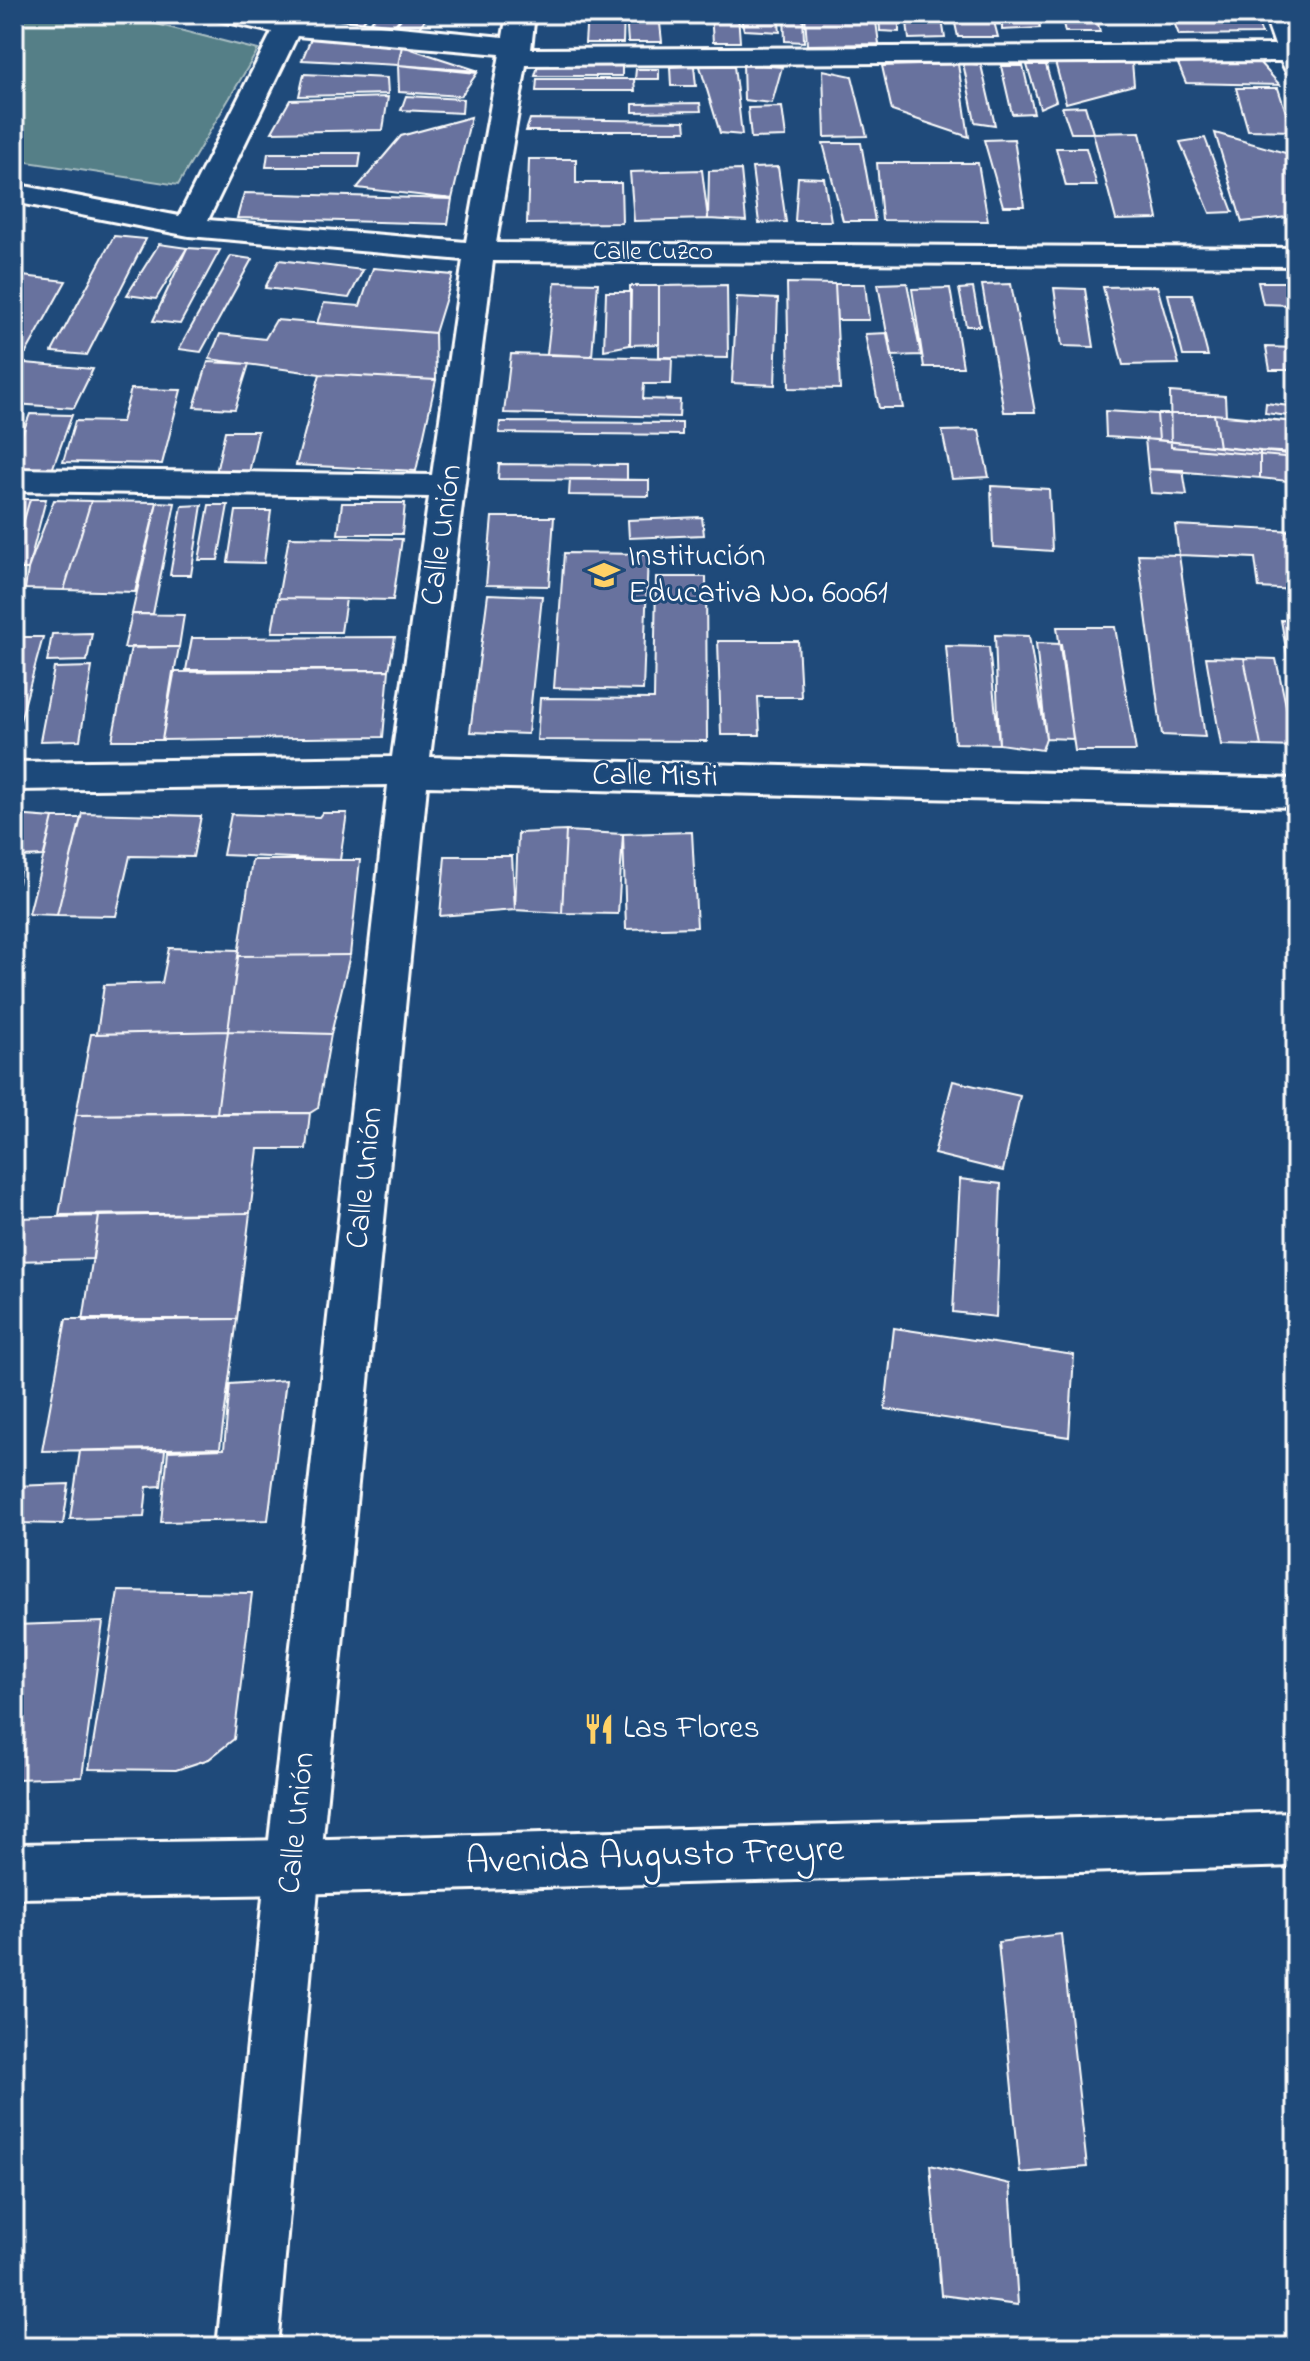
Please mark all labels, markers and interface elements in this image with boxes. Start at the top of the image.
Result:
street label: Calle Cuzco [593,234,713,272]
street label: Calle Unión [410,461,476,609]
place label: Institución Educativa No. 60061 [628,534,888,618]
school or university icon: Institución Educativa No. 60061 [587,558,621,592]
street label: Calle Misti [592,752,718,802]
street label: Calle Unión [335,1105,397,1251]
place label: Las Flores [623,1706,760,1753]
restaurant icon: Las Flores [582,1712,616,1746]
street label: Calle Unión [267,1750,329,1896]
street label: Avenida Augusto Freyre [465,1822,846,1892]

